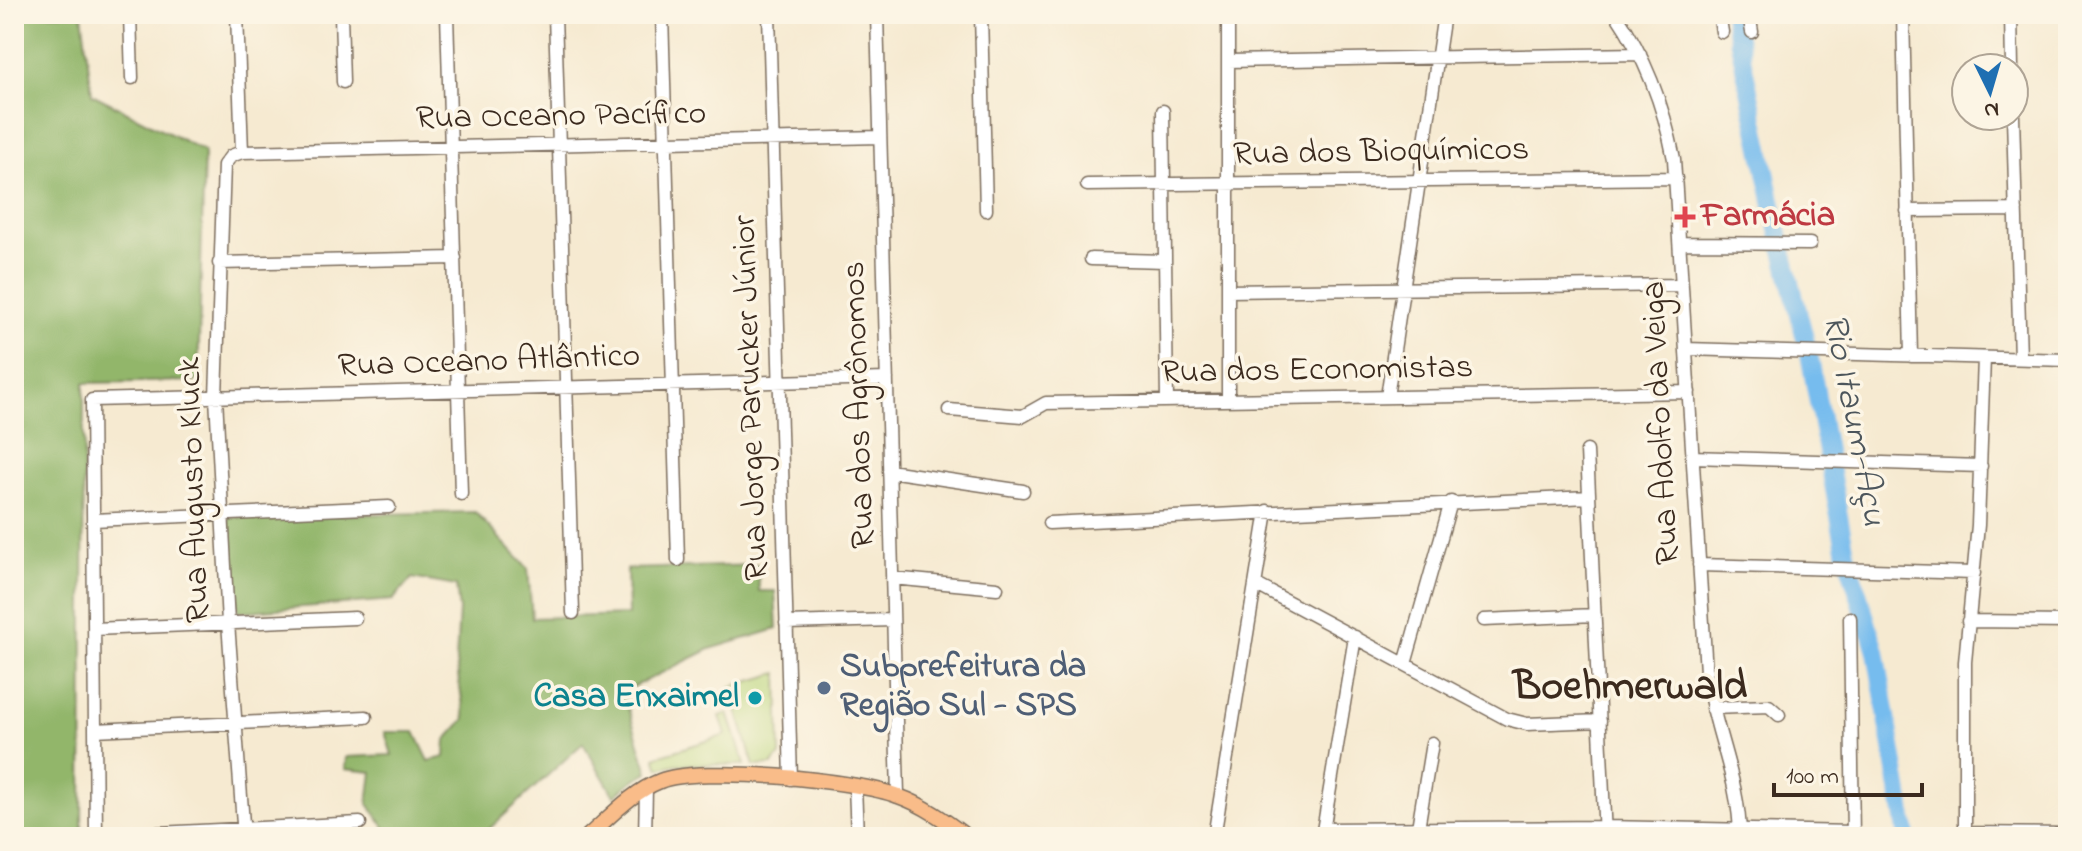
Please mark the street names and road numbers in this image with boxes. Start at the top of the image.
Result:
street label: Rua Oceano Pacífico [415,89,707,145]
street label: Rua dos Bioquímicos [1232,125,1530,181]
street label: Rua Jorge Parucker Júnior [721,214,783,582]
street label: Rua dos Agrônomos [830,260,890,550]
street label: Rua Adolfo da Veiga [1630,280,1694,566]
street label: Rua Oceano Atlântico [337,332,641,392]
street label: Rua dos Economistas [1160,343,1474,399]
street label: Rua Augusto Kluck [165,356,225,624]

